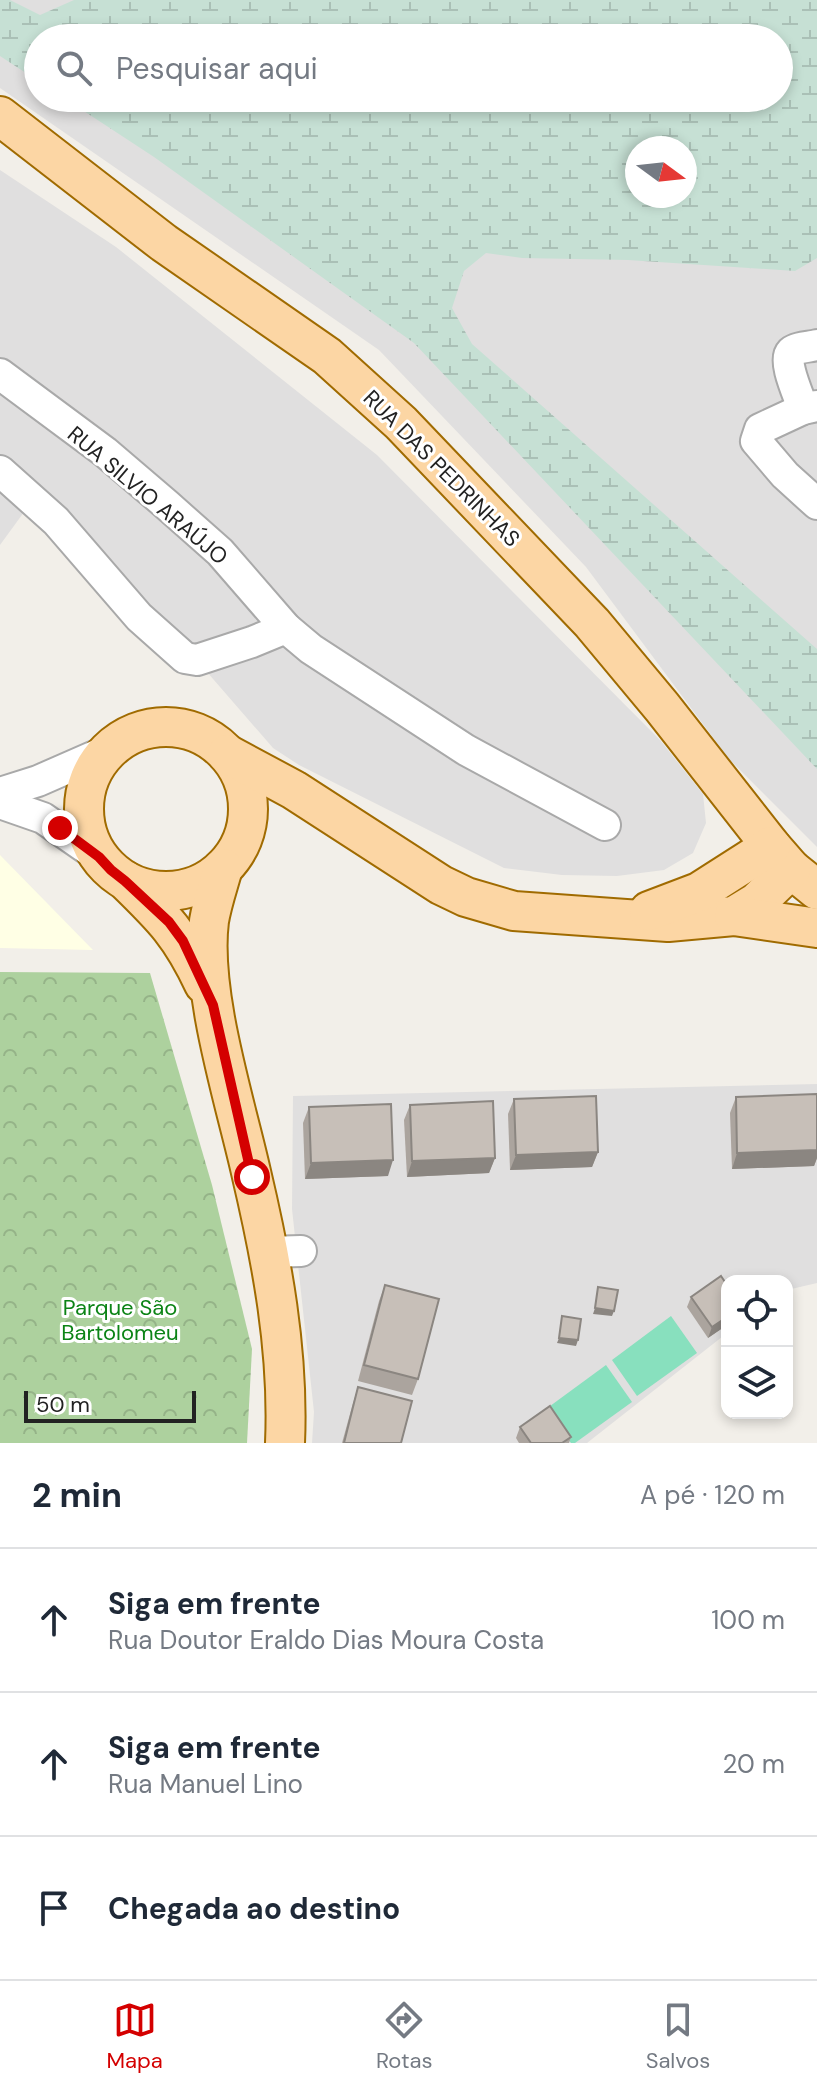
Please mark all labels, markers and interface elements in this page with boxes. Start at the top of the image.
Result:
search box [24,24,793,112]
icon: search [52,46,96,90]
text: Pesquisar aqui [116,49,318,88]
north arrow [625,136,697,208]
street label: RUA DAS PEDRINHAS [357,384,526,553]
street label: RUA SILVIO ARAÚJO [61,420,234,571]
route end [42,810,78,846]
route start [234,1159,270,1195]
map controls [721,1275,793,1419]
button: locate [721,1275,793,1347]
park label: Parque São Bartolomeu [61,1293,179,1347]
button: layers [721,1347,793,1419]
scale bar [24,1387,196,1423]
text: 50 m [36,1390,90,1419]
text: 2 min [32,1473,122,1518]
text: A pé · 120 m [640,1478,785,1512]
text: Siga em frente [108,1584,321,1623]
icon: ahead [32,1598,76,1642]
text: 100 m [711,1603,785,1637]
text: Rua Doutor Eraldo Dias Moura Costa [108,1623,544,1657]
text: Siga em frente [108,1728,321,1767]
icon: ahead [32,1742,76,1786]
text: 20 m [722,1747,785,1781]
text: Rua Manuel Lino [108,1767,303,1801]
icon: arrive [32,1886,76,1930]
text: Chegada ao destino [108,1889,400,1928]
tab: Mapa [107,1998,163,2075]
tab: Rotas [376,1998,433,2075]
tab: Salvos [646,1998,710,2075]

